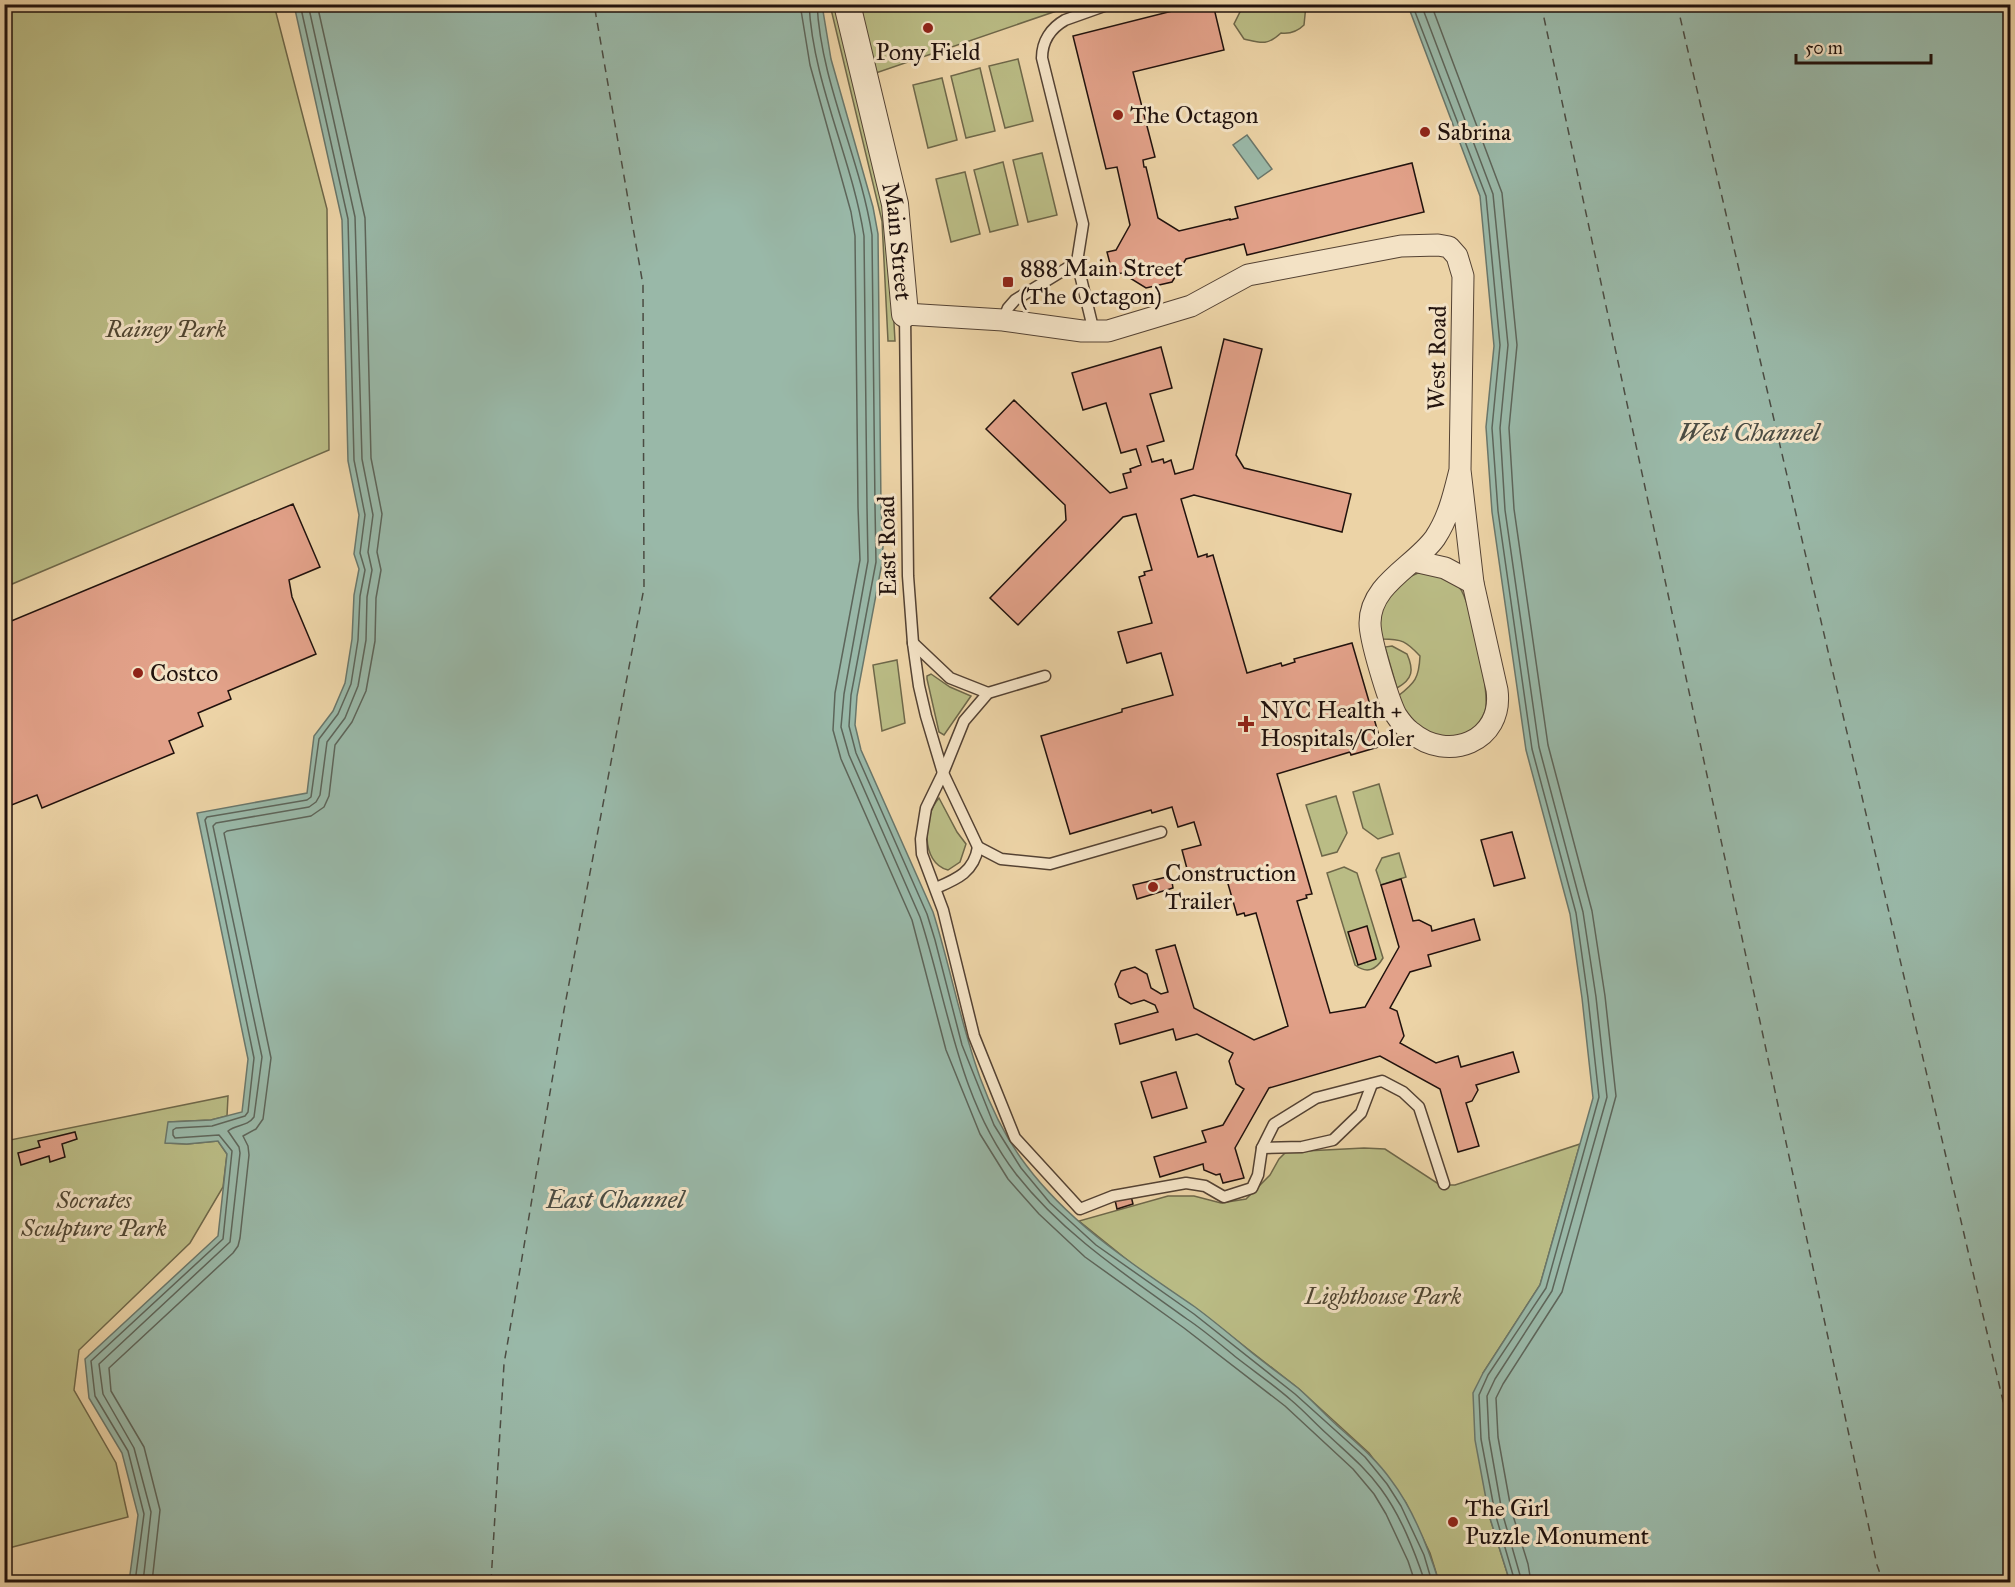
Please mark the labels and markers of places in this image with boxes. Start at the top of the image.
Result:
marker: Pony Field [921,21,935,35]
place label: Pony Field [875,37,981,67]
place label: The Octagon [1130,100,1258,130]
marker: The Octagon [1111,108,1125,122]
place label: Sabrina [1437,117,1512,147]
marker: Sabrina [1418,125,1432,139]
place label: 888 Main Street (The Octagon) [1020,253,1183,311]
marker: 888 Main Street (The Octagon) [1001,275,1015,289]
place label: Costco [150,658,218,688]
marker: Costco [131,666,145,680]
place label: NYC Health + Hospitals/Coler [1260,695,1414,753]
marker: NYC Health + Hospitals/Coler [1237,715,1255,733]
place label: Construction Trailer [1165,858,1296,916]
marker: Construction Trailer [1146,880,1160,894]
place label: The Girl Puzzle Monument [1465,1493,1650,1551]
marker: The Girl Puzzle Monument [1446,1515,1460,1529]

